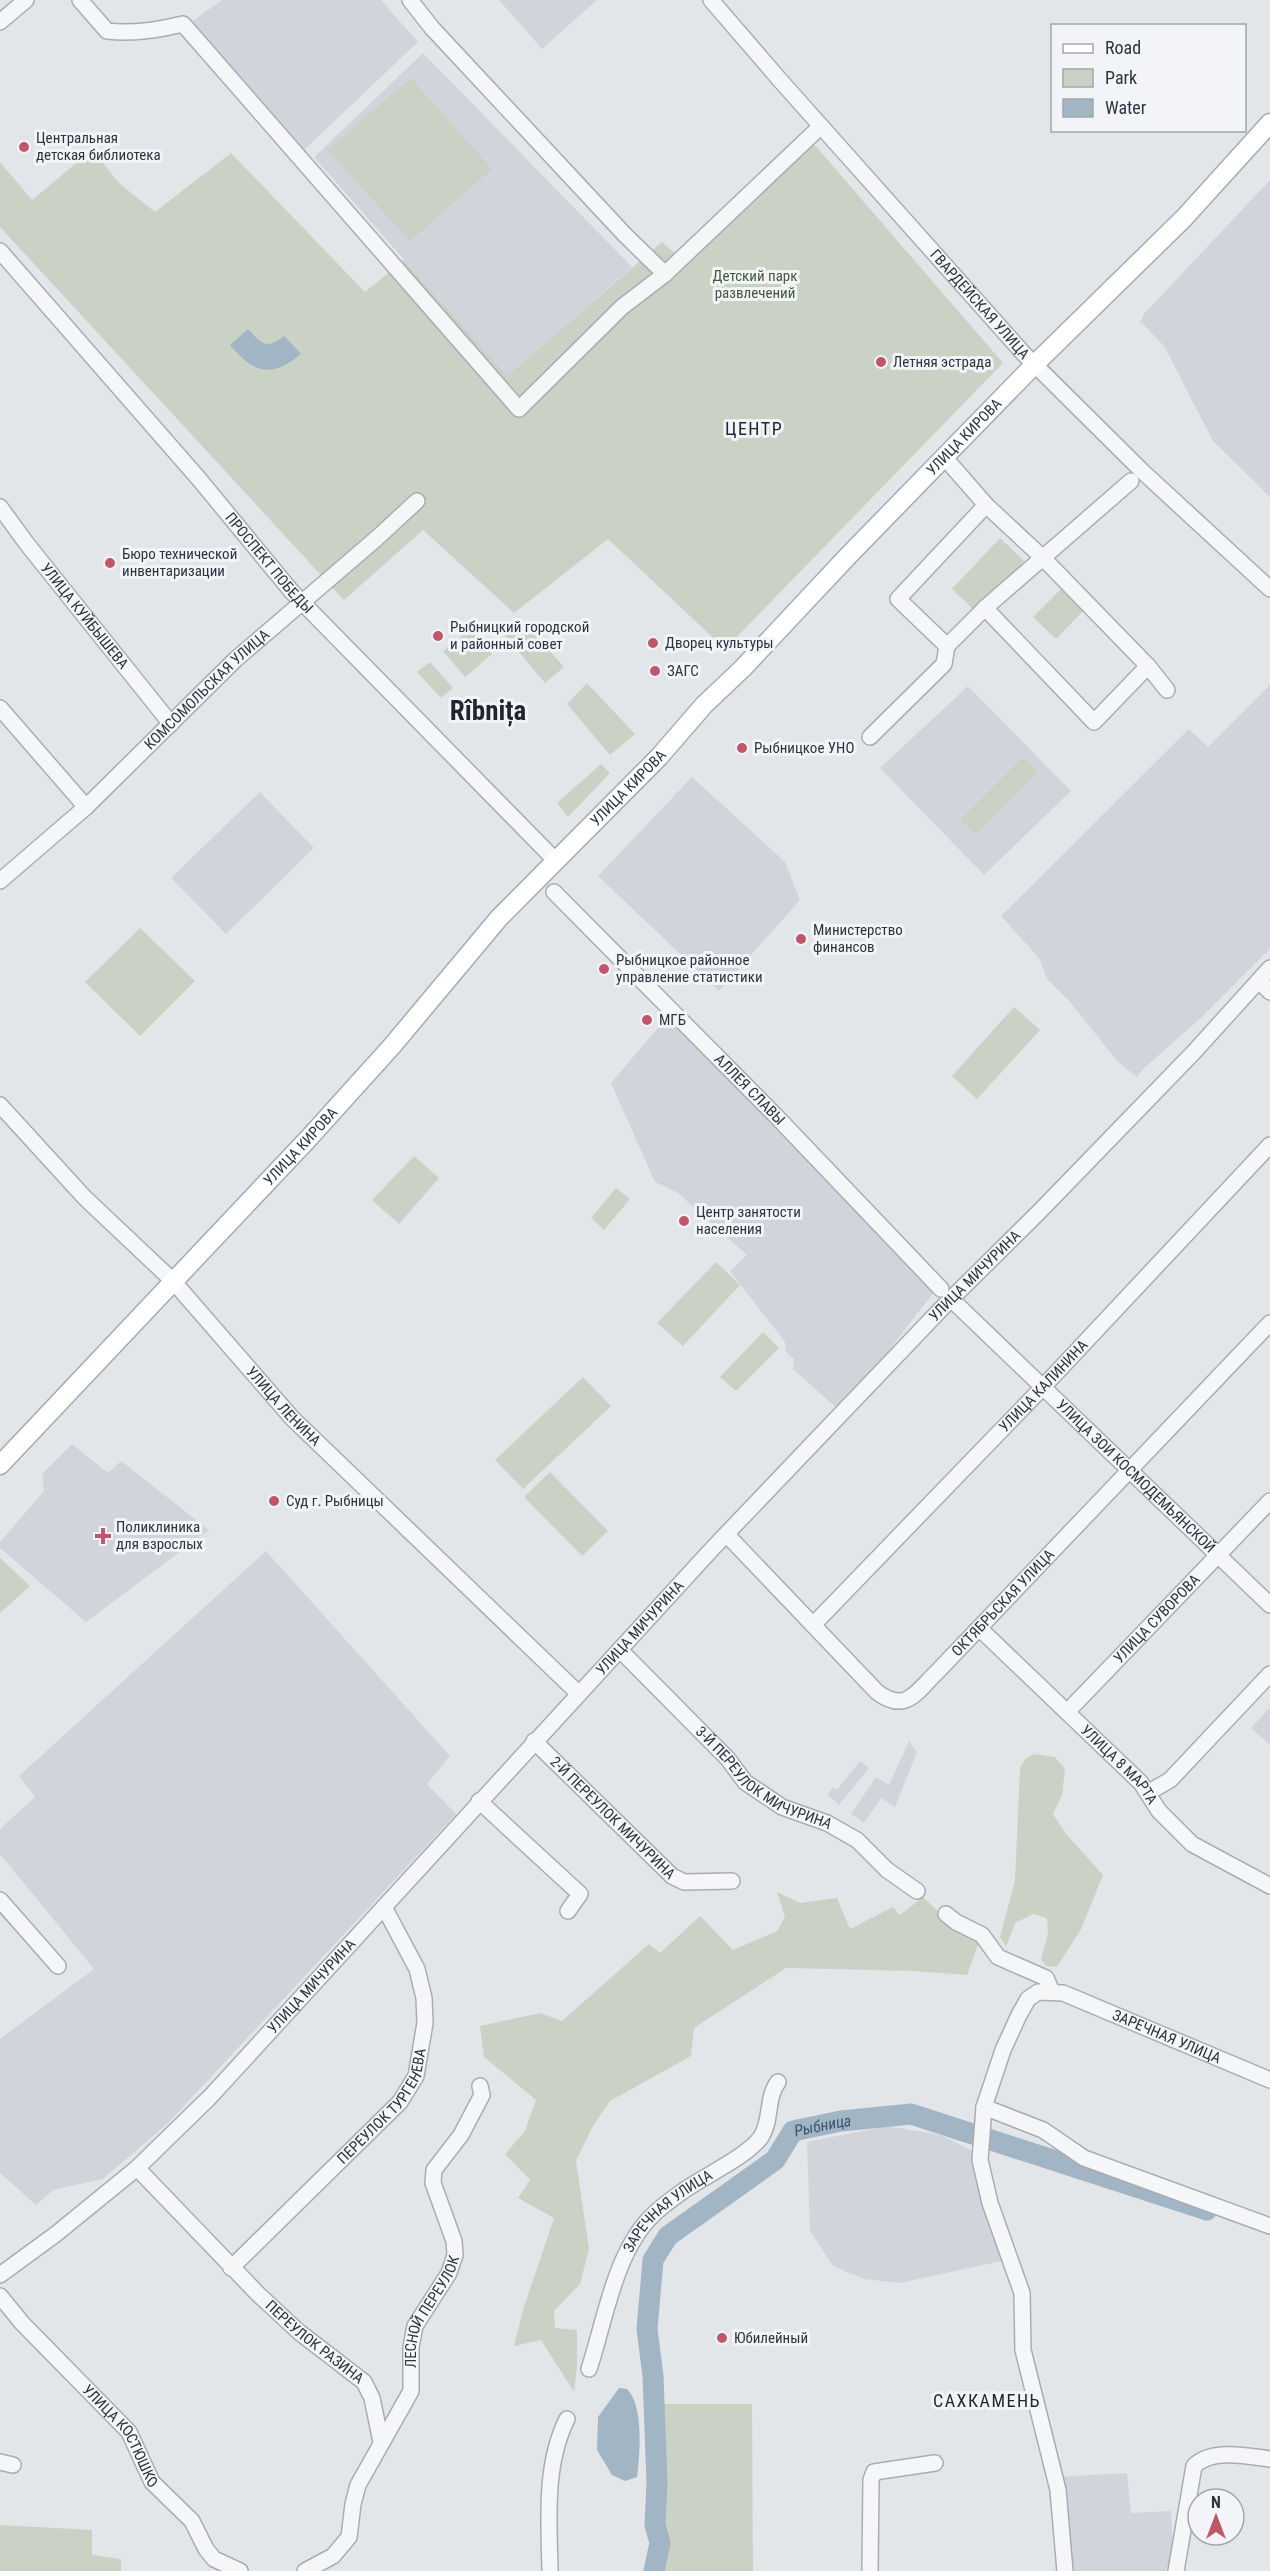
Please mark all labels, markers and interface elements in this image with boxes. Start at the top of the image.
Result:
legend [1051,24,1246,132]
text: Road [1105,37,1141,58]
text: Park [1105,67,1137,88]
text: Water [1105,97,1147,118]
place label: Центральная детская библиотека [36,129,161,164]
marker: Центральная детская библиотека [17,140,31,154]
street label: ГВАРДЕЙСКАЯ УЛИЦА [926,246,1034,363]
park label: Детский парк развлечений [713,267,797,302]
place label: Летняя эстрада [893,353,991,371]
marker: Летняя эстрада [874,355,888,369]
street label: УЛИЦА КИРОВА [923,394,1006,479]
district label: ЦЕНТР [725,418,783,439]
street label: ПРОСПЕКТ ПОБЕДЫ [221,509,317,617]
place label: Бюро технической инвентаризации [122,545,237,580]
marker: Бюро технической инвентаризации [103,556,117,570]
street label: УЛИЦА КУЙБЫШЕВА [37,559,133,673]
place label: Рыбницкий городской и районный совет [450,618,589,653]
street label: КОМСОМОЛЬСКАЯ УЛИЦА [141,625,273,753]
marker: Рыбницкий городской и районный совет [431,629,445,643]
place label: Дворец культуры [665,634,774,652]
marker: Дворец культуры [646,636,660,650]
place label: ЗАГС [667,662,699,680]
marker: ЗАГС [648,664,662,678]
district label: Rîbnița [450,695,526,727]
place label: Рыбницкое УНО [754,739,854,757]
marker: Рыбницкое УНО [735,741,749,755]
street label: УЛИЦА КИРОВА [587,746,670,830]
place label: Министерство финансов [813,921,903,956]
marker: Министерство финансов [794,932,808,946]
place label: Рыбницкое районное управление статистики [616,951,763,986]
marker: Рыбницкое районное управление статистики [597,962,611,976]
place label: МГБ [659,1011,686,1029]
marker: МГБ [640,1013,654,1027]
street label: АЛЛЕЯ СЛАВЫ [711,1050,789,1129]
street label: УЛИЦА КИРОВА [260,1103,341,1189]
place label: Центр занятости населения [696,1203,801,1238]
marker: Центр занятости населения [677,1214,691,1228]
street label: УЛИЦА МИЧУРИНА [925,1226,1024,1325]
street label: УЛИЦА КАЛИНИНА [995,1336,1092,1436]
street label: УЛИЦА ЛЕНИНА [242,1363,325,1450]
street label: УЛИЦА ЗОИ КОСМОДЕМЬЯНСКОЙ [1053,1396,1219,1557]
place label: Суд г. Рыбницы [286,1492,384,1510]
marker: Суд г. Рыбницы [267,1494,281,1508]
place label: Поликлиника для взрослых [116,1518,203,1553]
marker: Поликлиника для взрослых [94,1527,112,1545]
street label: ОКТЯБРЬСКАЯ УЛИЦА [948,1545,1058,1660]
street label: УЛИЦА СУВОРОВА [1110,1570,1204,1667]
street label: УЛИЦА МИЧУРИНА [592,1577,688,1679]
street label: УЛИЦА 8 МАРТА [1077,1721,1161,1808]
street label: 3-Й ПЕРЕУЛОК МИЧУРИНА [692,1723,836,1833]
street label: 2-Й ПЕРЕУЛОК МИЧУРИНА [546,1753,679,1883]
street label: УЛИЦА МИЧУРИНА [264,1935,359,2037]
street label: ЗАРЕЧНАЯ УЛИЦА [1110,2006,1224,2067]
street label: ПЕРЕУЛОК ТУРГЕНЕВА [333,2046,430,2168]
water label: Рыбница [792,2111,852,2141]
street label: ЗАРЕЧНАЯ УЛИЦА [619,2166,716,2255]
street label: ЛЕСНОЙ ПЕРЕУЛОК [402,2253,463,2368]
street label: ПЕРЕУЛОК РАЗИНА [262,2297,368,2388]
place label: Юбилейный [734,2329,808,2347]
marker: Юбилейный [715,2331,729,2345]
street label: УЛИЦА КОСТЮШКО [79,2381,162,2492]
district label: САХКАМЕНЬ [933,2390,1041,2411]
north arrow [1186,2487,1246,2547]
text: N [1211,2493,1221,2512]

